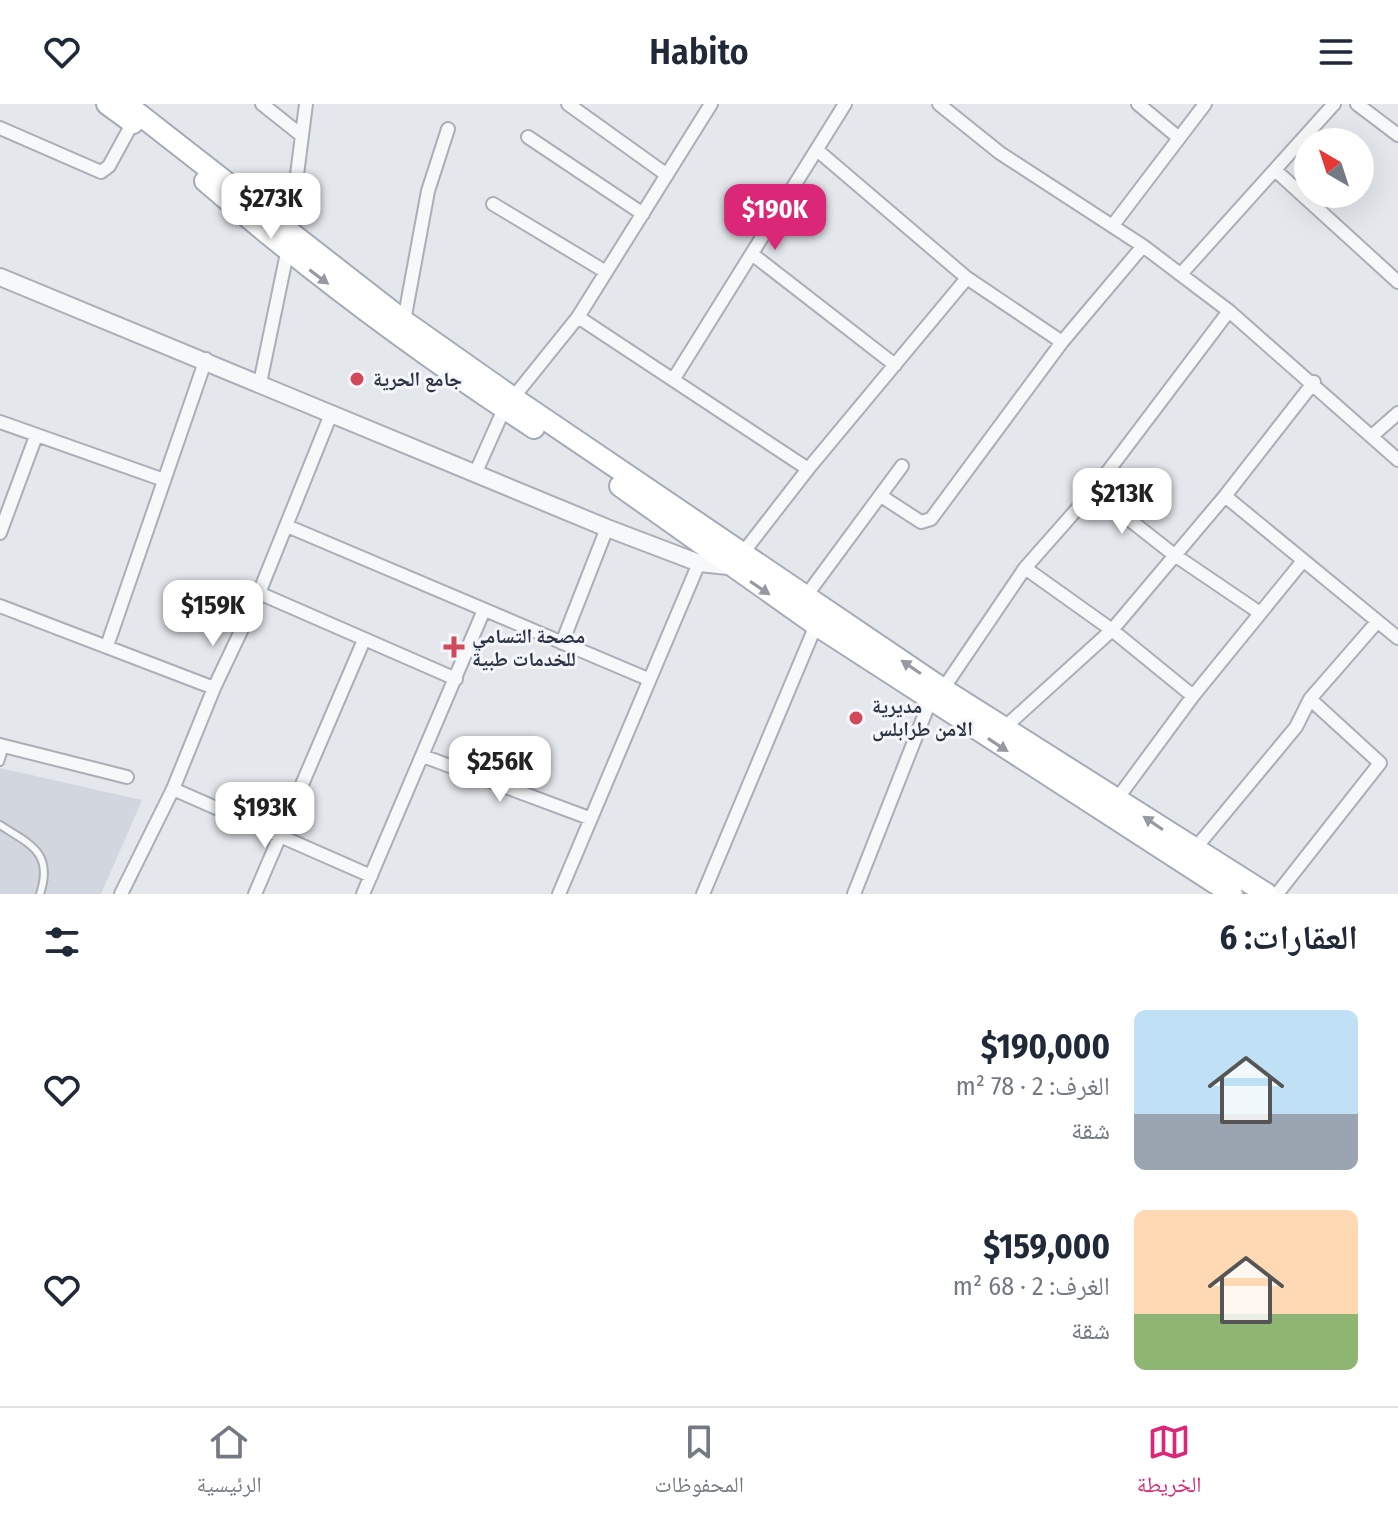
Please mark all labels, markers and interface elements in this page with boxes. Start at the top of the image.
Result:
icon: heart [40,30,84,74]
text: Habito [649,30,749,74]
icon: menu [1314,30,1358,74]
north arrow [1294,128,1374,208]
map controls [1294,128,1374,208]
pin: $273K [215,173,327,241]
text: $273K [239,183,303,214]
pin: $190K [719,184,831,252]
text: $190K [742,194,808,225]
one-way arrow [309,268,330,284]
place label: جامع الحرية [373,367,462,393]
marker: جامع الحرية [348,370,366,388]
pin: $213K [1066,468,1178,536]
text: $213K [1091,478,1153,509]
pin: $159K [157,580,269,648]
one-way arrow [750,580,771,595]
text: $159K [181,590,245,621]
place label: مصحة التسامي للخدمات طبية [472,624,585,671]
marker: مصحة التسامي للخدمات طبية [443,636,465,658]
one-way arrow [900,660,922,675]
place label: مديرية الامن طرابلس [872,694,973,742]
marker: مديرية الامن طرابلس [847,709,865,727]
pin: $256K [444,736,556,804]
one-way arrow [988,738,1009,753]
text: $256K [467,746,533,777]
pin: $193K [209,782,321,850]
text: $193K [233,792,297,823]
one-way arrow [1142,816,1164,831]
text: العقارات: 6 [1219,917,1358,958]
icon: filters [40,920,84,964]
text: $190,000 [981,1026,1110,1067]
icon: home [1198,1042,1294,1138]
icon: heart [40,1068,84,1112]
text: الغرف: 2 · 78 m² [956,1071,1110,1102]
text: شقة [1071,1115,1110,1146]
text: $159,000 [983,1226,1110,1267]
icon: home [1198,1242,1294,1338]
icon: heart [40,1268,84,1312]
text: الغرف: 2 · 68 m² [953,1271,1110,1302]
text: شقة [1071,1315,1110,1346]
tab: الرئيسية [196,1420,262,1506]
tab: المحفوظات [654,1420,744,1506]
tab: الخريطة [1137,1420,1202,1506]

